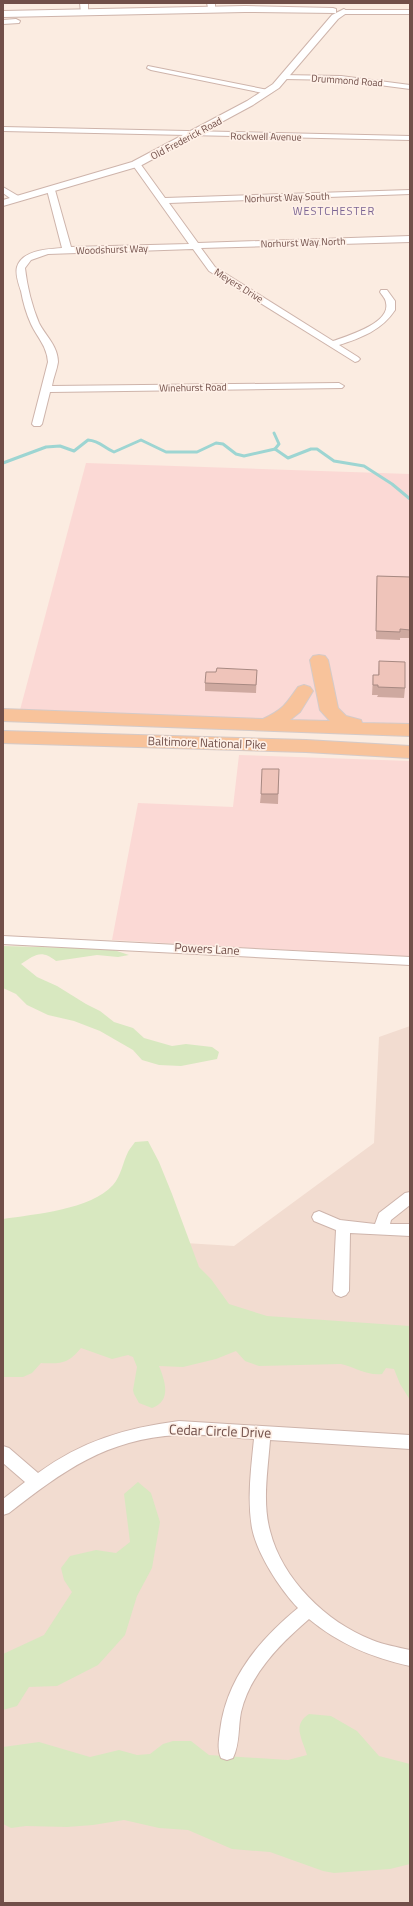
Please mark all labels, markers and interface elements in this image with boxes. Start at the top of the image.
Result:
street label: Drummond Road [311,71,383,90]
street label: Old Frederick Road [148,113,225,164]
street label: Rockwell Avenue [230,128,302,145]
street label: Norhurst Way South [244,189,330,206]
district label: WESTCHESTER [293,203,375,219]
street label: Norhurst Way North [260,234,346,251]
street label: Woodshurst Way [76,241,149,258]
street label: Meyers Drive [211,264,266,306]
street label: Winehurst Road [159,379,227,396]
street label: Baltimore National Pike [147,731,267,754]
street label: Powers Lane [174,937,240,960]
street label: Cedar Circle Drive [168,1418,272,1443]

